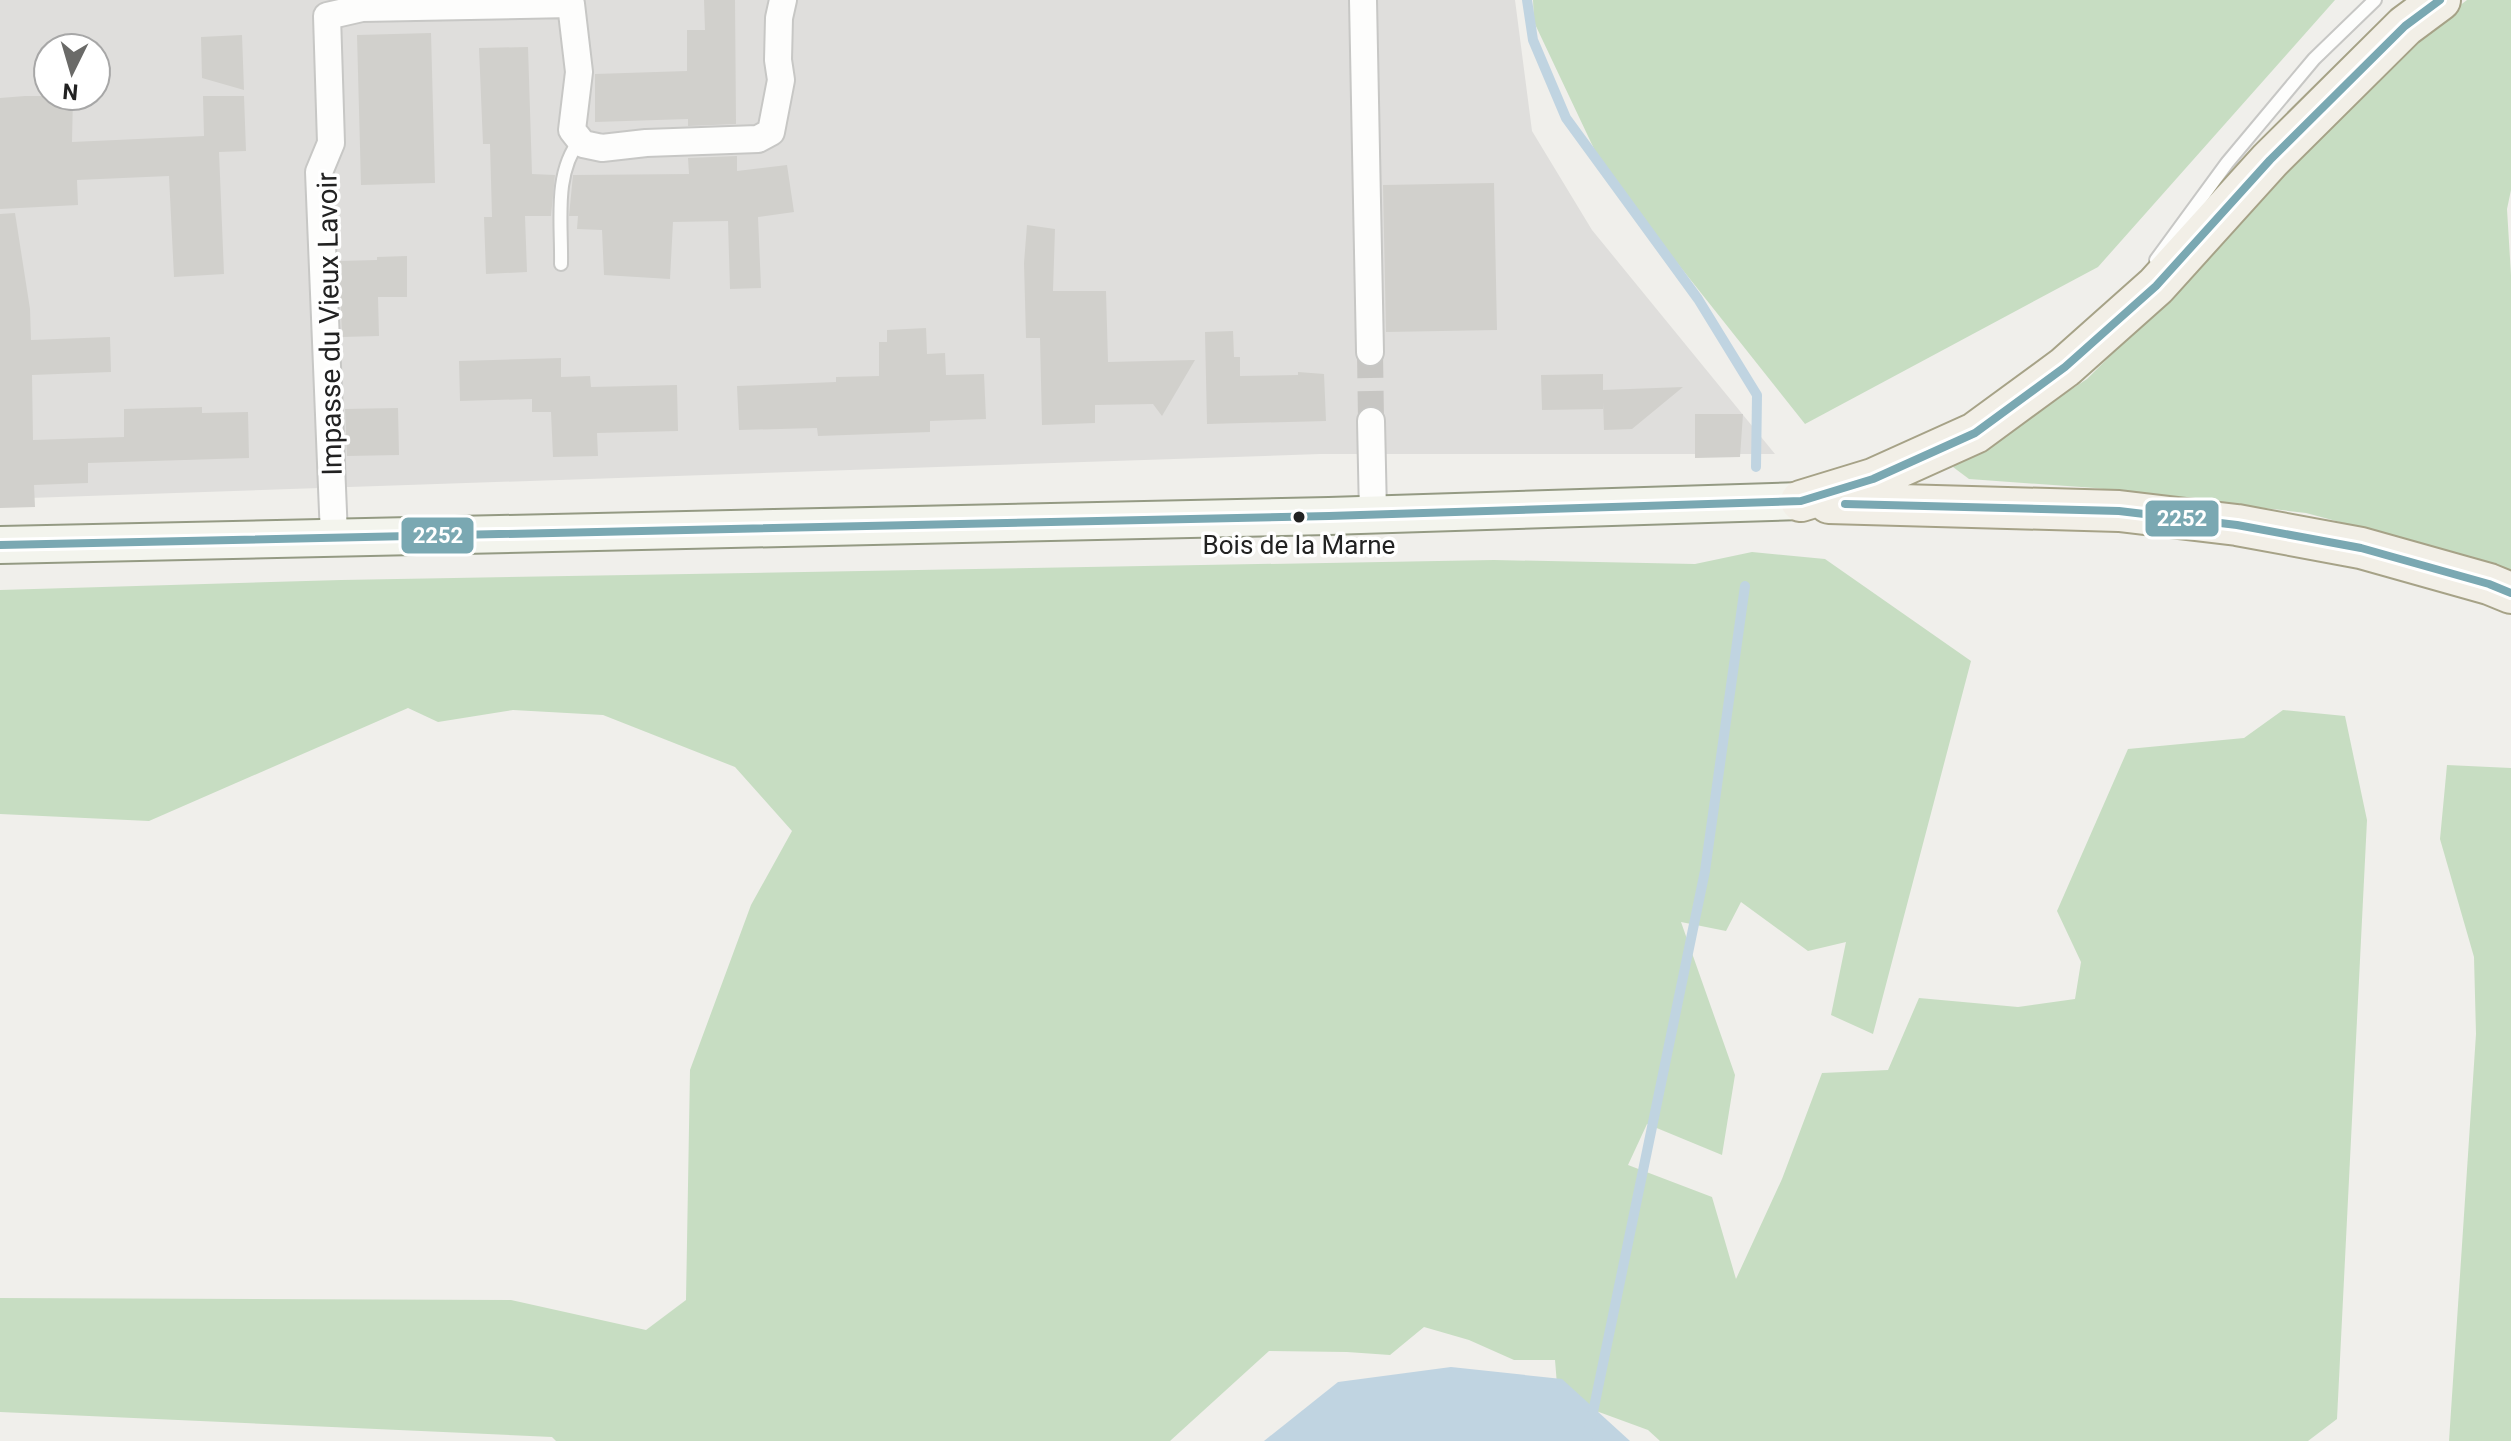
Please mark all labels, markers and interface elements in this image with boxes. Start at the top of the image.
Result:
north arrow [32,32,112,112]
text: N [61,78,79,105]
street label: Impasse du Vieux Lavoir [310,171,349,476]
line badge: 2252 [2144,499,2220,538]
text: 2252 [2157,506,2207,531]
marker: Bois de la Marne [1291,509,1307,525]
line badge: 2252 [400,516,475,555]
text: 2252 [413,523,463,548]
place label: Bois de la Marne [1203,530,1395,560]

